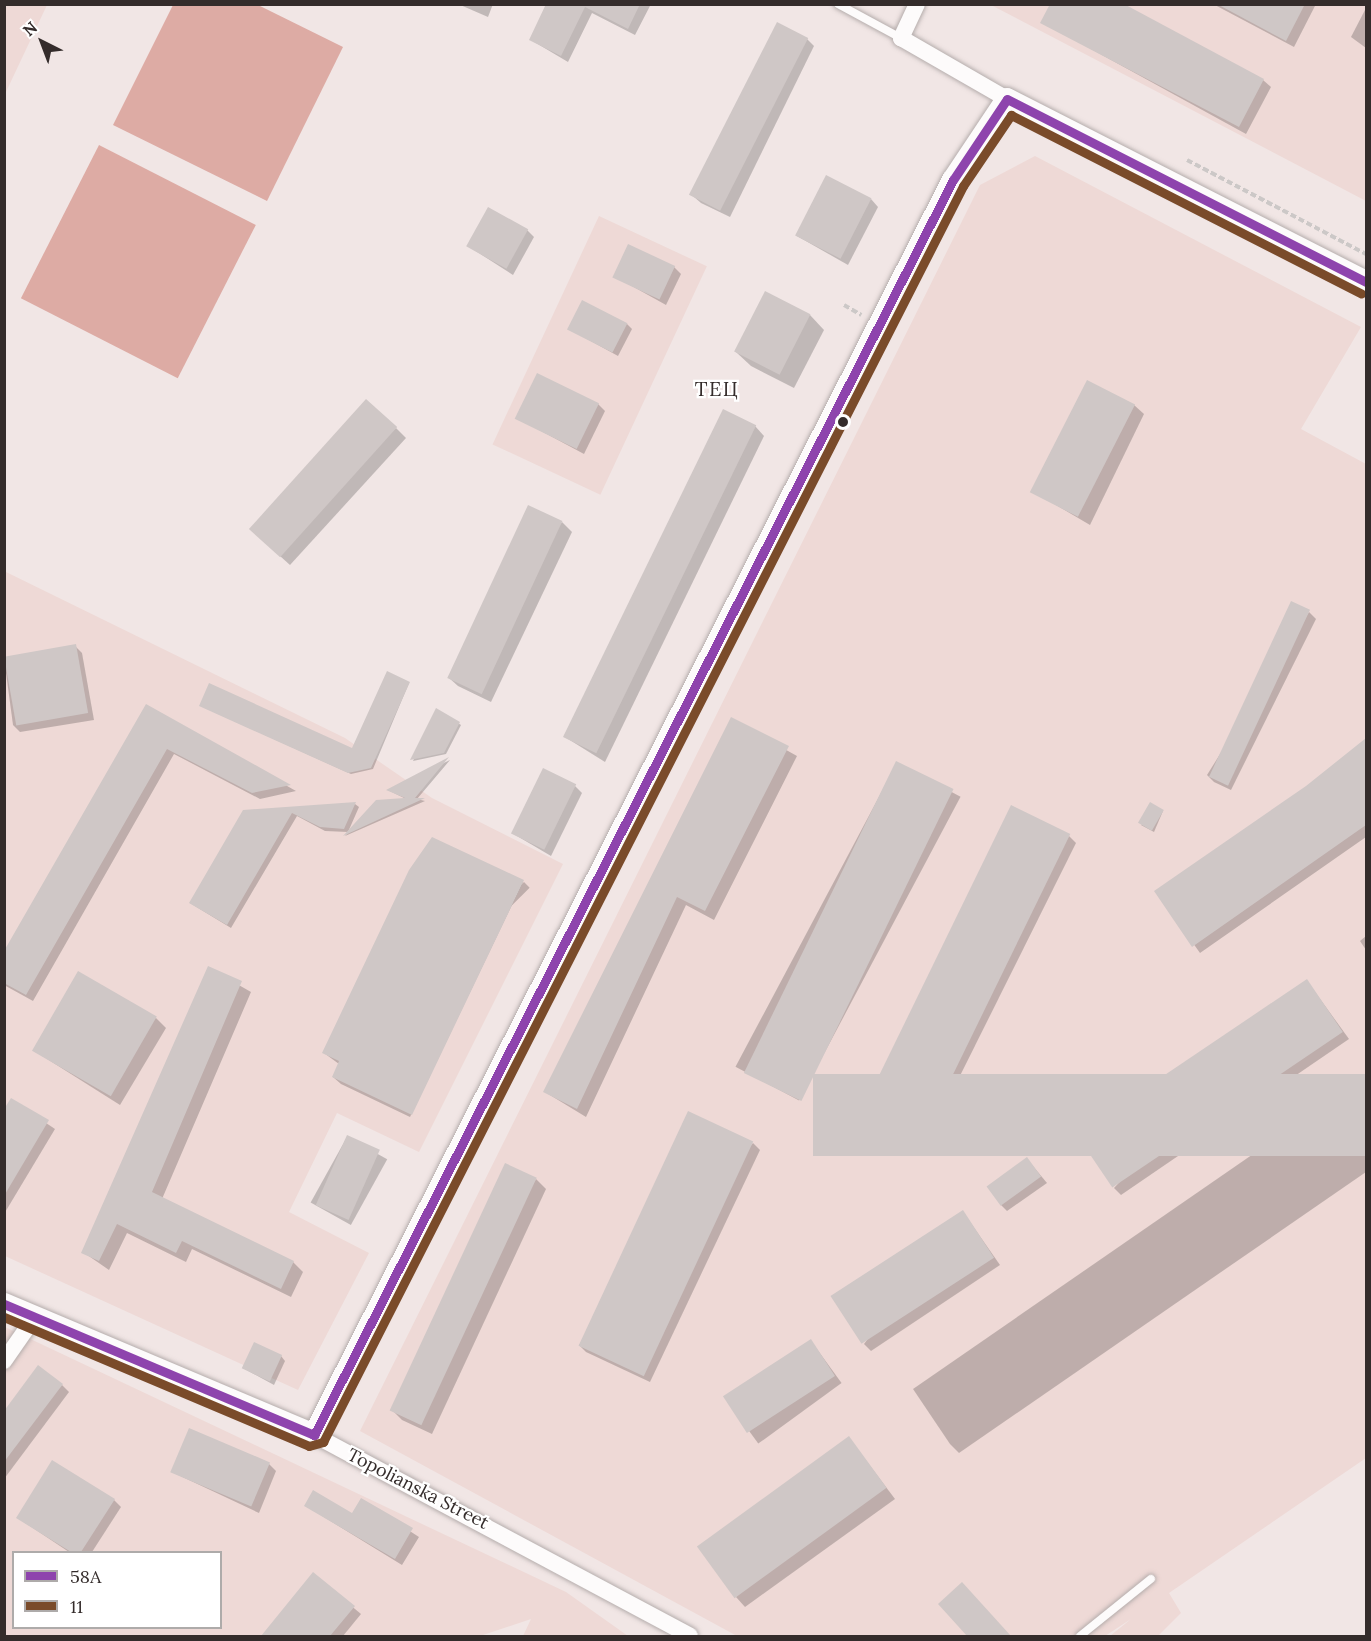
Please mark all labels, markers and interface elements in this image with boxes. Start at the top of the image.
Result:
north arrow [12,12,72,72]
text: N [19,17,41,40]
district label: ТЕЦ [695,376,739,400]
unlabelled marker [837,416,849,428]
street label: Topolianska Street [344,1444,492,1534]
legend [12,1551,222,1629]
text: 58А [70,1565,101,1588]
text: 11 [70,1595,83,1618]

